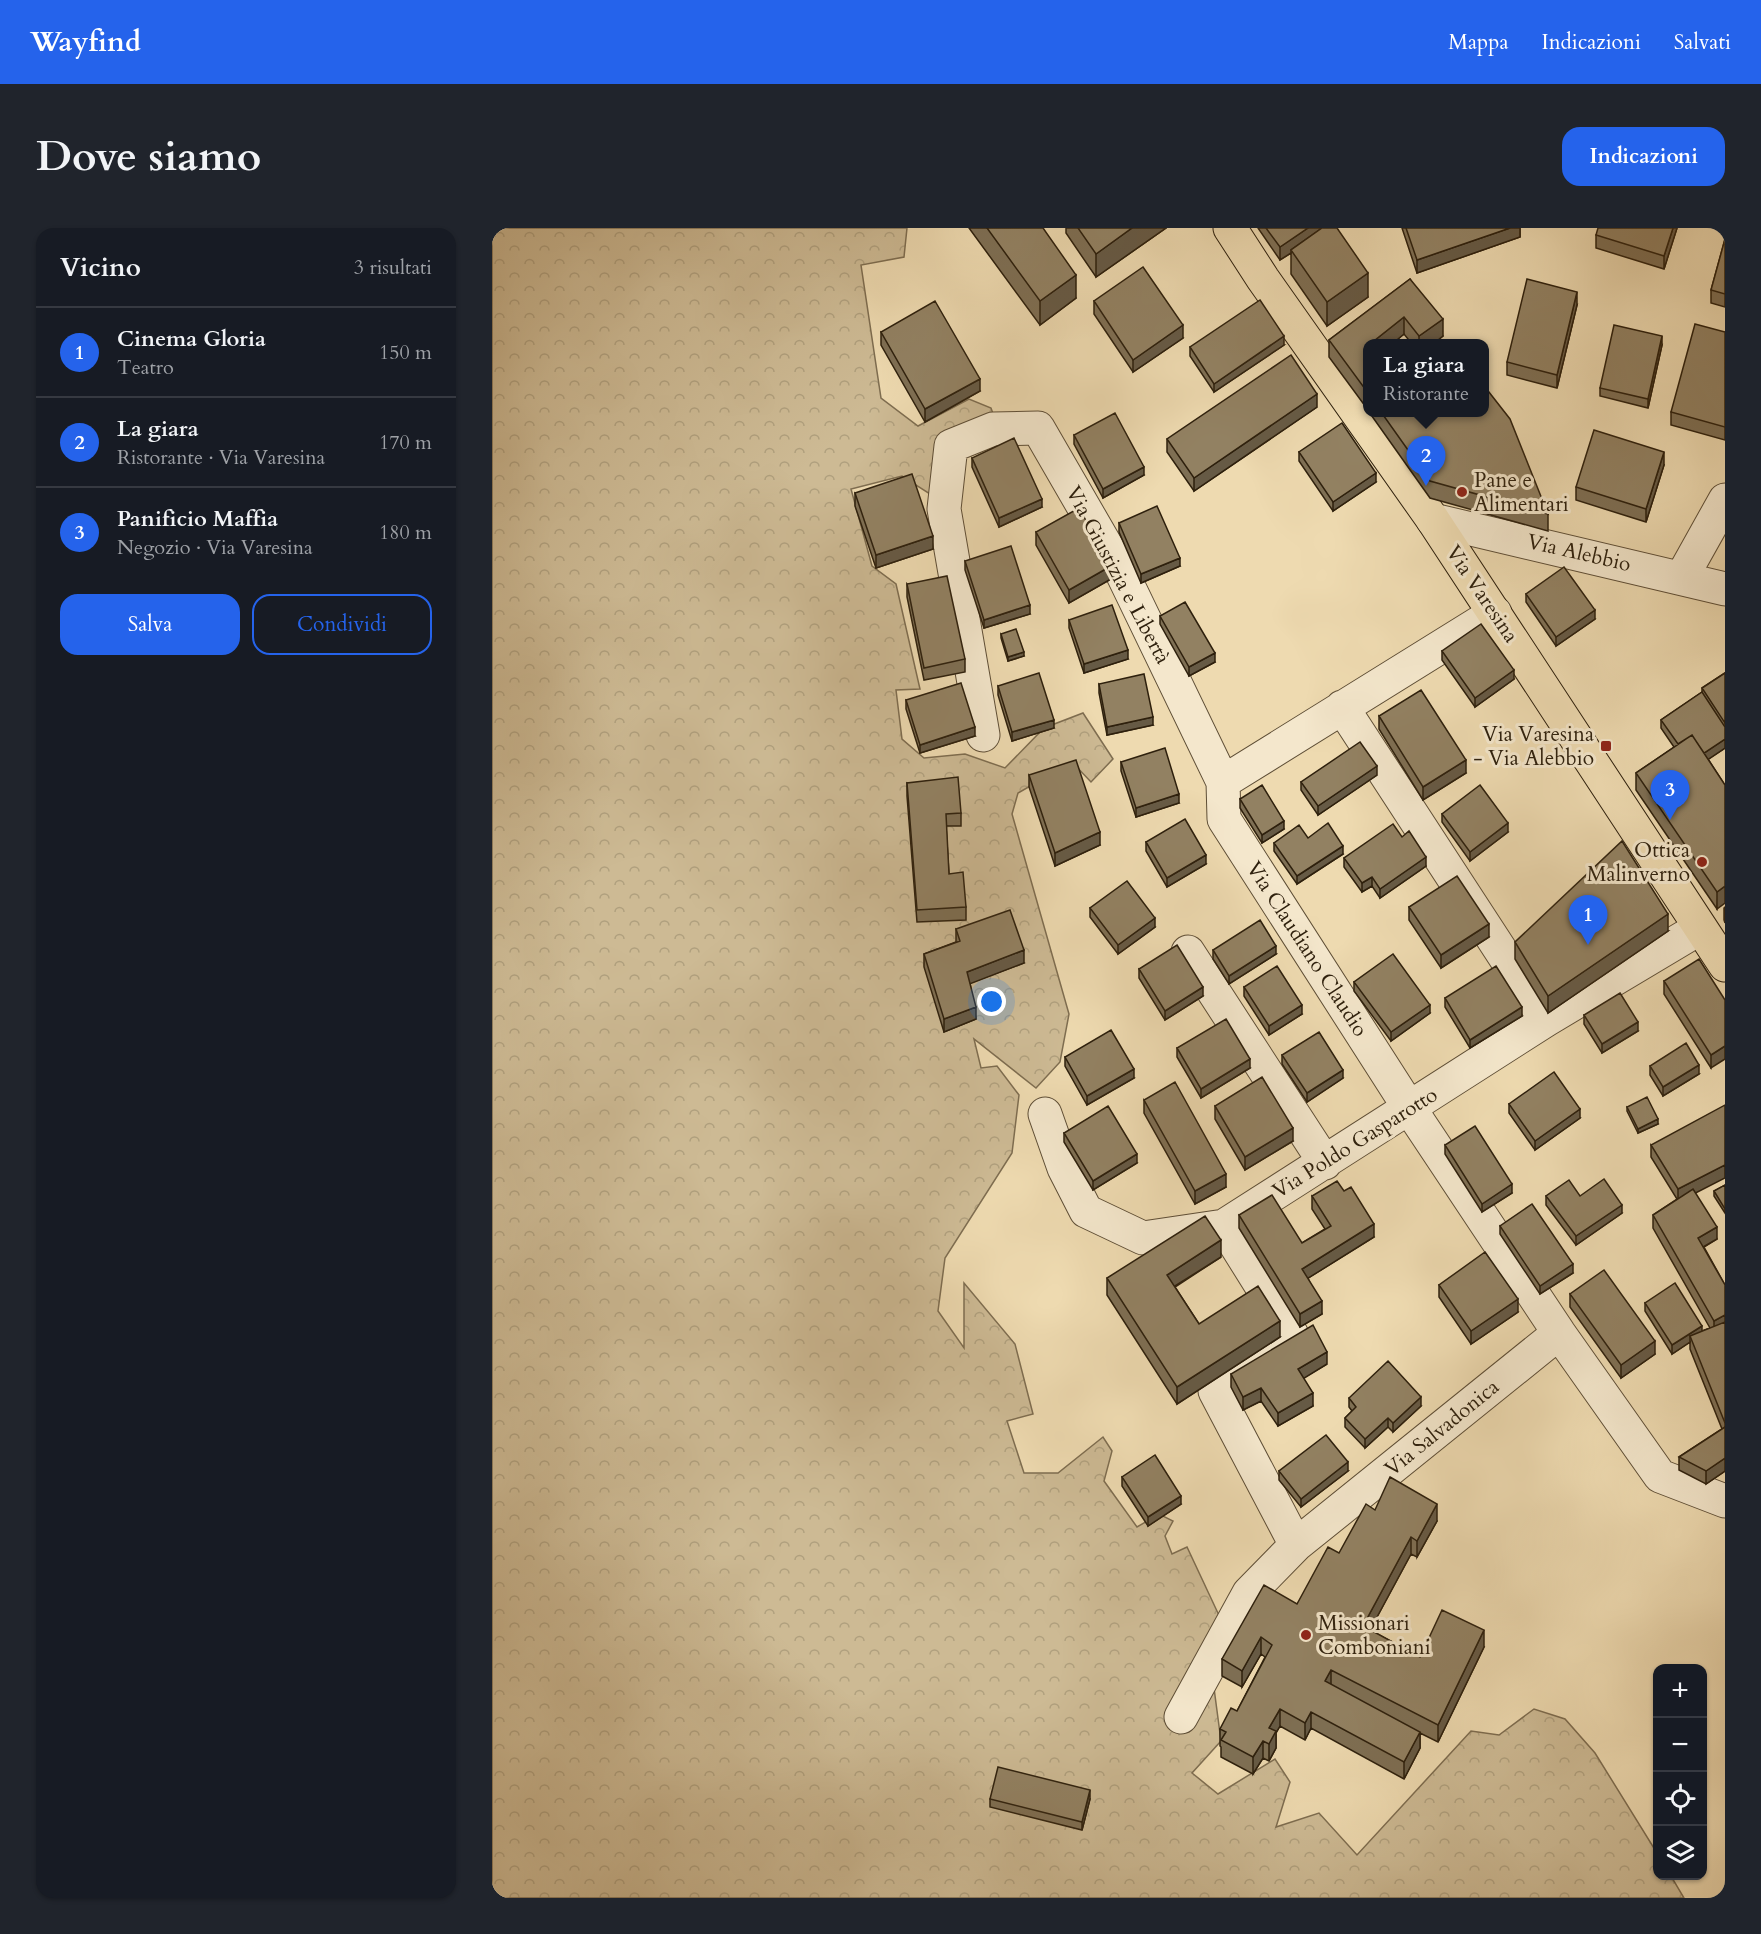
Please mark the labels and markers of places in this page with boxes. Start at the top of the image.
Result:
pin: 2 [1406,436,1446,486]
place label: Pane e Alimentari [1474,466,1569,519]
marker: Pane e Alimentari [1455,485,1469,499]
place label: Via Varesina - Via Alebbio [1473,720,1594,773]
marker: Via Varesina - Via Alebbio [1599,739,1613,753]
pin: 3 [1650,770,1690,820]
place label: Ottica Malinverno [1587,836,1690,889]
marker: Ottica Malinverno [1695,855,1709,869]
pin: 1 [1568,896,1608,945]
place label: Missionari Comboniani [1318,1609,1431,1662]
marker: Missionari Comboniani [1299,1628,1313,1642]

